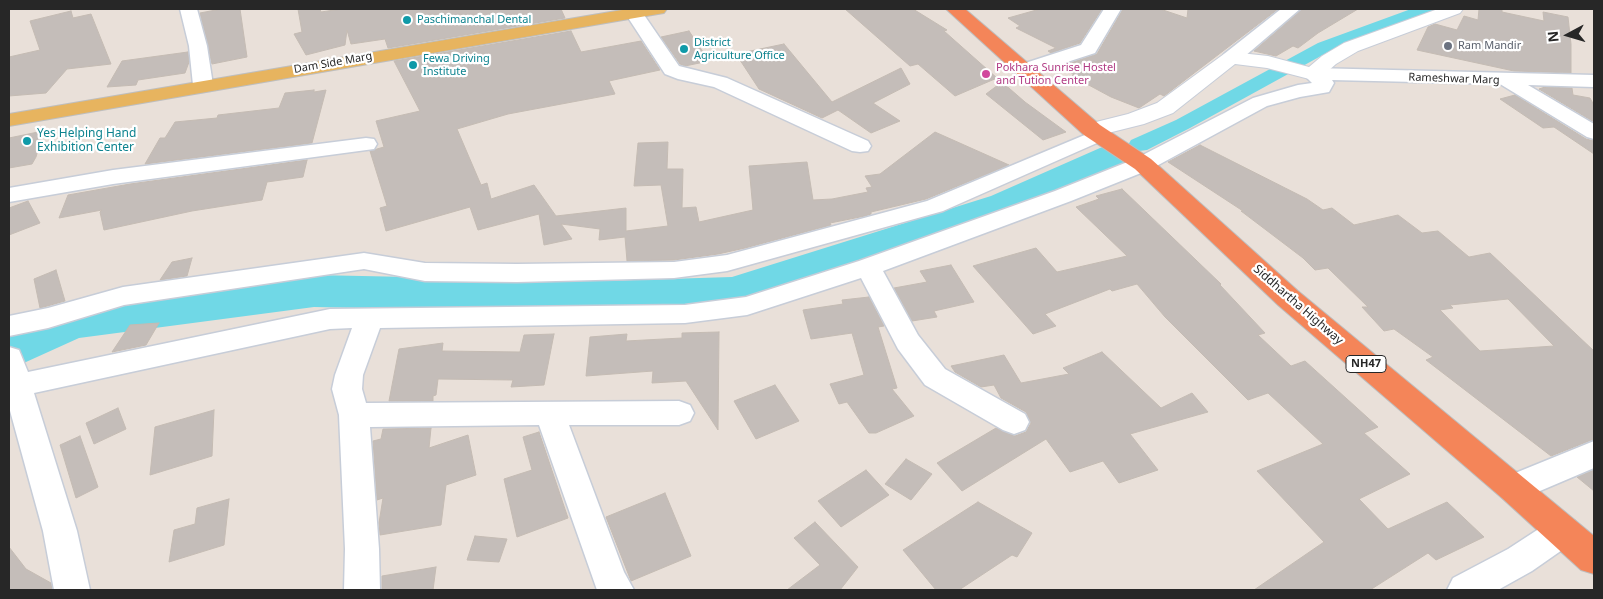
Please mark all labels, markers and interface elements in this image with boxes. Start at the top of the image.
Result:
north arrow [1543,10,1593,60]
place label: Paschimanchal Dental [417,13,531,27]
marker: Paschimanchal Dental [401,14,413,26]
text: N [1543,30,1563,43]
place label: District Agriculture Office [694,36,785,62]
place label: Ram Mandir [1458,39,1521,53]
marker: Ram Mandir [1442,40,1454,52]
marker: District Agriculture Office [678,43,690,55]
street label: Dam Side Marg [293,50,373,76]
place label: Fewa Driving Institute [423,52,490,78]
marker: Fewa Driving Institute [407,59,419,71]
place label: Pokhara Sunrise Hostel and Tution Center [996,61,1116,87]
marker: Pokhara Sunrise Hostel and Tution Center [980,68,992,80]
street label: Rameshwar Marg [1408,71,1500,87]
place label: Yes Helping Hand Exhibition Center [37,127,136,155]
marker: Yes Helping Hand Exhibition Center [21,135,33,147]
street label: Siddhartha Highway [1250,262,1346,348]
road number: NH47 [1346,356,1386,372]

